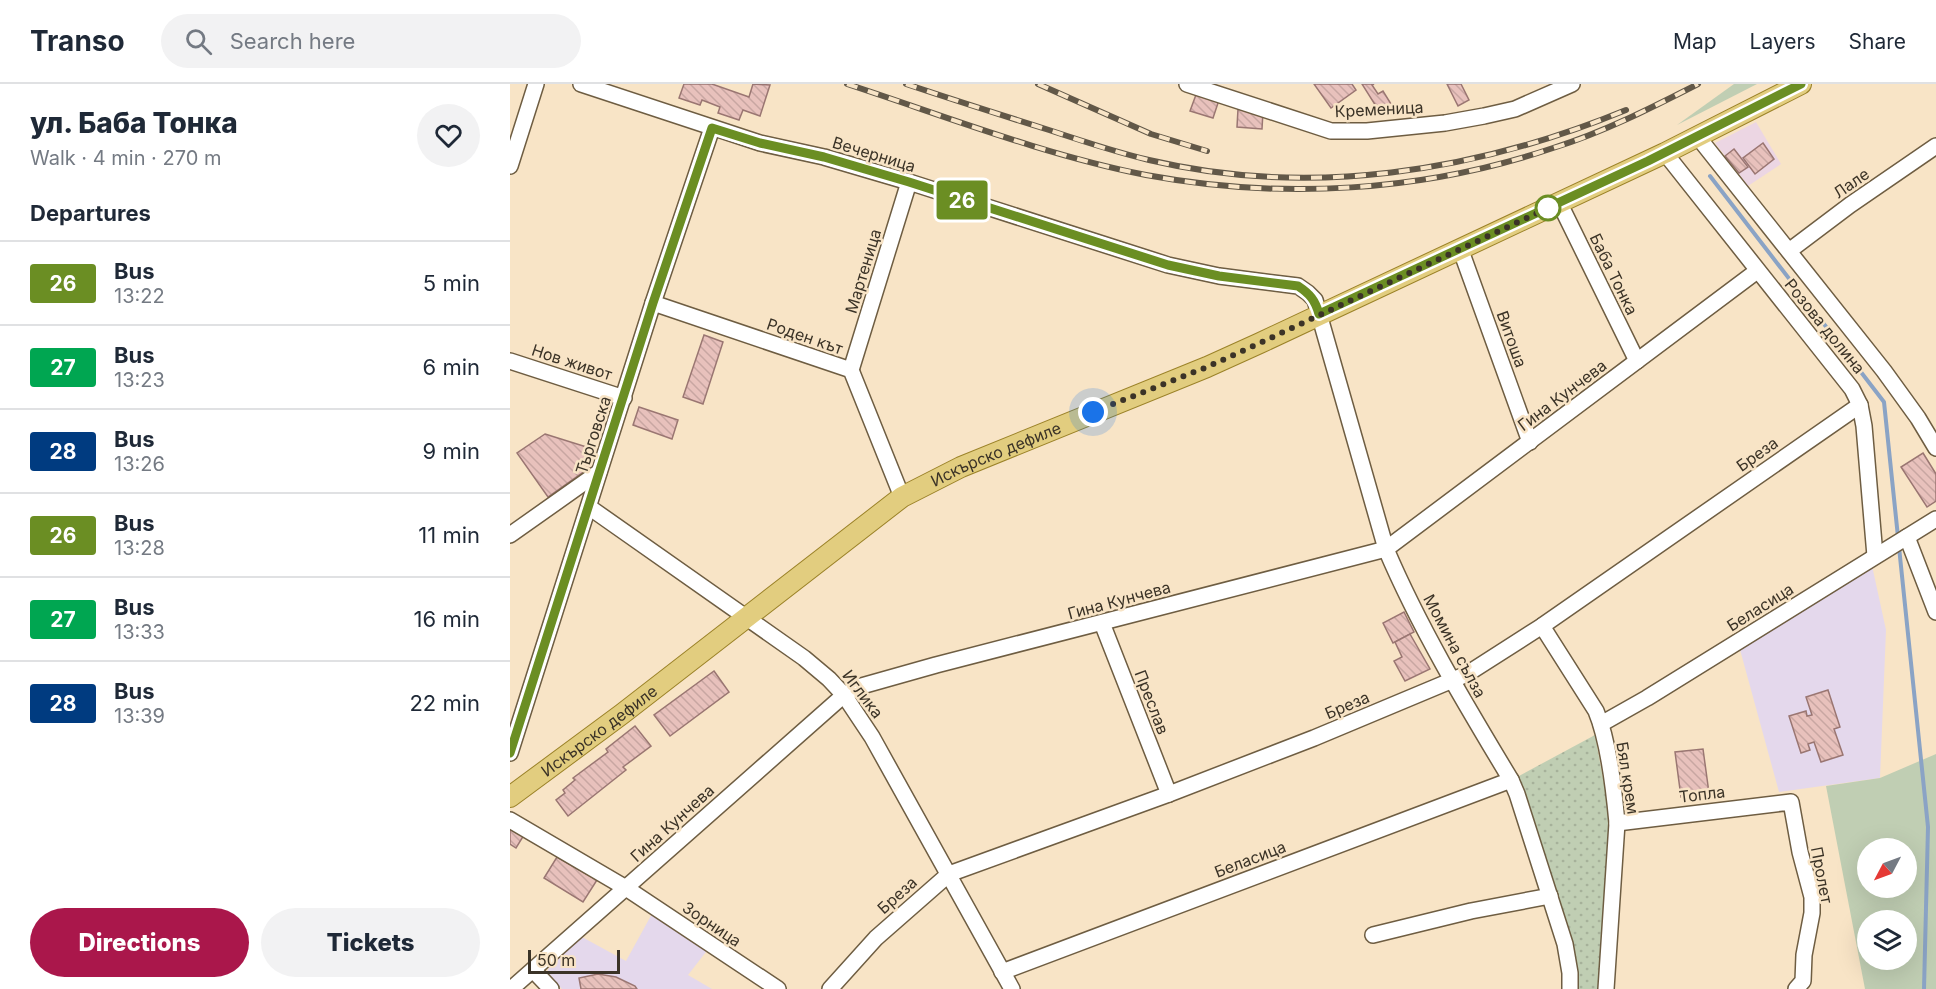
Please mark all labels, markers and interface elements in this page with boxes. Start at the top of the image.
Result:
search box [161,14,581,68]
text: Transo [30,24,125,58]
icon: search [182,25,215,58]
text: Search here [230,28,355,54]
text: Map [1673,29,1717,54]
text: Layers [1750,29,1816,54]
text: Share [1849,29,1906,54]
street label: Кременица [1334,97,1424,121]
button: heart [417,104,480,167]
text: ул. Баба Тонка [30,106,238,140]
street label: Вечерница [830,132,918,176]
text: Walk · 4 min · 270 m [30,146,221,170]
street label: Лале [1829,163,1873,203]
line badge: 26 [935,180,989,220]
text: 26 [949,188,975,213]
unlabelled marker [1535,195,1561,221]
text: Departures [30,200,151,226]
street label: Мартеница [841,226,885,316]
street label: Баба Тонка [1586,230,1642,318]
text: Bus [114,258,155,284]
text: 5 min [423,270,480,296]
text: 26 [50,271,76,296]
street label: Розова долина [1781,274,1869,378]
text: 13:22 [114,284,165,308]
street label: Витоша [1493,308,1531,370]
street label: Роден кът [764,314,846,359]
street label: Нов живот [529,340,615,385]
text: Bus [114,342,155,368]
text: 6 min [423,354,480,380]
text: 27 [50,355,76,380]
street label: Гина Кунчева [1514,355,1610,435]
text: 13:23 [114,368,165,392]
street label: Търговска [571,393,615,477]
your location [1078,397,1108,427]
street label: Искърско дефиле [927,417,1064,491]
text: Bus [114,426,155,452]
street label: Бреза [1732,433,1782,475]
text: 9 min [423,438,480,464]
text: 28 [50,439,76,464]
text: 13:26 [114,452,165,476]
text: Bus [114,510,155,536]
text: 11 min [418,522,480,548]
text: 26 [50,523,76,548]
text: 13:28 [114,536,165,560]
street label: Гина Кунчева [1065,577,1173,623]
street label: Беласица [1723,579,1797,635]
street label: Момина сълза [1419,591,1491,701]
text: Bus [114,594,155,620]
text: 16 min [414,606,480,632]
text: 27 [50,607,76,632]
text: 13:33 [114,620,165,644]
street label: Иглика [838,666,888,722]
street label: Преслав [1131,667,1173,737]
text: Bus [114,678,155,704]
street label: Искърско дефиле [537,681,661,781]
street label: Бреза [1322,687,1372,723]
text: 22 min [409,690,480,716]
text: 28 [50,691,76,716]
text: 13:39 [114,704,165,728]
street label: Бял крем [1612,740,1644,816]
street label: Гина Кунчева [626,780,718,866]
street label: Топла [1678,781,1726,807]
street label: Беласица [1211,836,1289,882]
north arrow [1857,838,1917,898]
map controls [1857,838,1917,970]
street label: Пролет [1807,845,1837,906]
street label: Бреза [873,872,921,918]
street label: Зорница [679,897,745,951]
button: Directions [30,908,249,977]
button: Tickets [261,908,480,977]
button: layers [1857,910,1917,970]
scale bar [528,947,620,974]
text: 50 m [537,950,575,970]

